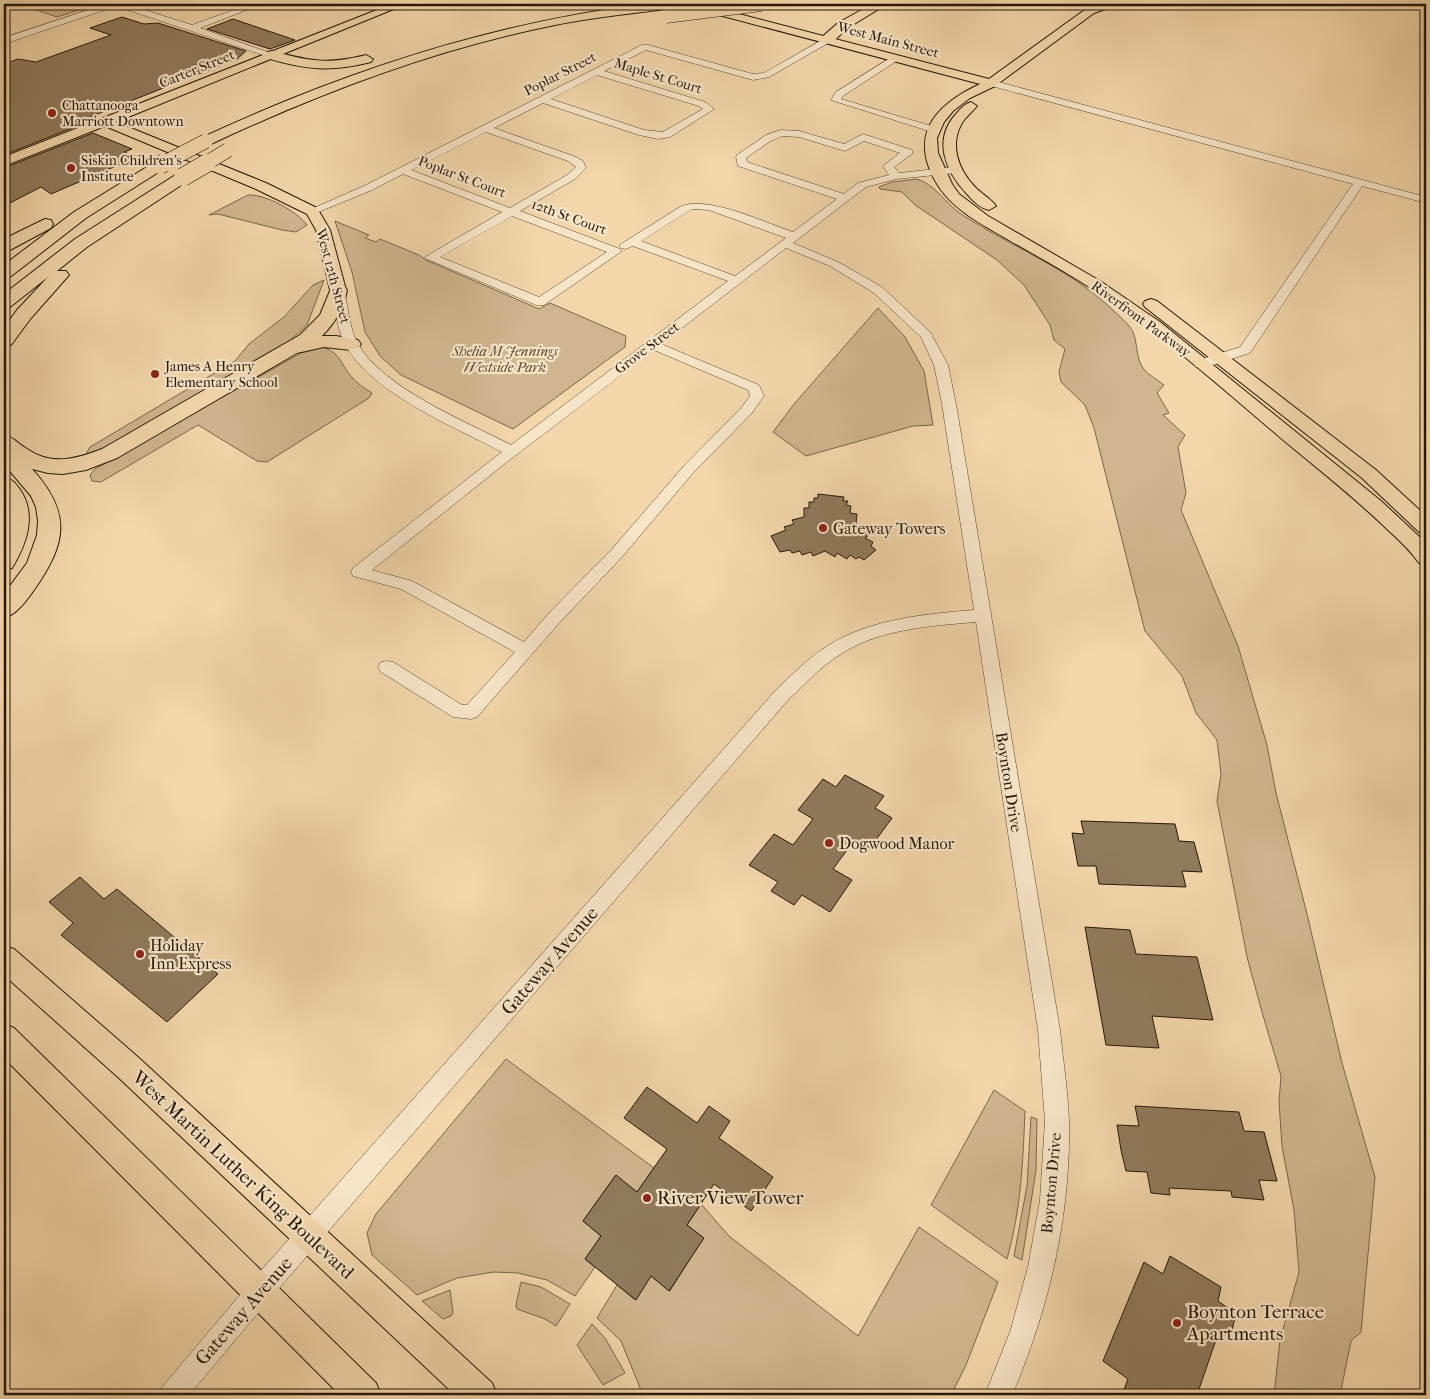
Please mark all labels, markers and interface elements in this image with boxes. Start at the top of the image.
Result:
street label: West Main Street [834,18,941,62]
street label: Carter Street [157,46,237,92]
street label: Poplar Street [521,49,599,99]
street label: Maple St Court [612,55,704,97]
place label: Chattanooga Marriott Downtown [62,97,184,130]
marker: Chattanooga Marriott Downtown [46,107,58,119]
place label: Siskin Children's Institute [81,152,182,185]
street label: Poplar St Court [416,152,508,202]
marker: Siskin Children's Institute [65,162,77,174]
street label: 12th St Court [529,196,609,238]
street label: West 12th Street [312,226,354,325]
street label: Riverfront Parkway [1088,277,1195,361]
street label: Grove Street [611,318,683,378]
park label: Shelia M Jennings Westside Park [451,343,558,376]
place label: James A Henry Elementary School [164,358,278,391]
marker: James A Henry Elementary School [149,368,161,380]
place label: Gateway Towers [833,519,945,538]
marker: Gateway Towers [817,522,829,534]
street label: Boynton Drive [992,731,1026,834]
place label: Dogwood Manor [839,834,954,853]
marker: Dogwood Manor [823,837,835,849]
street label: Gateway Avenue [497,902,603,1020]
place label: Holiday Inn Express [150,936,231,973]
marker: Holiday Inn Express [134,948,146,960]
street label: West Martin Luther King Boulevard [127,1066,359,1284]
street label: Boynton Drive [1037,1132,1065,1234]
place label: River View Tower [657,1187,804,1209]
marker: River View Tower [641,1192,653,1204]
street label: Gateway Avenue [191,1252,297,1370]
place label: Boynton Terrace Apartments [1186,1301,1324,1345]
marker: Boynton Terrace Apartments [1171,1317,1183,1329]

